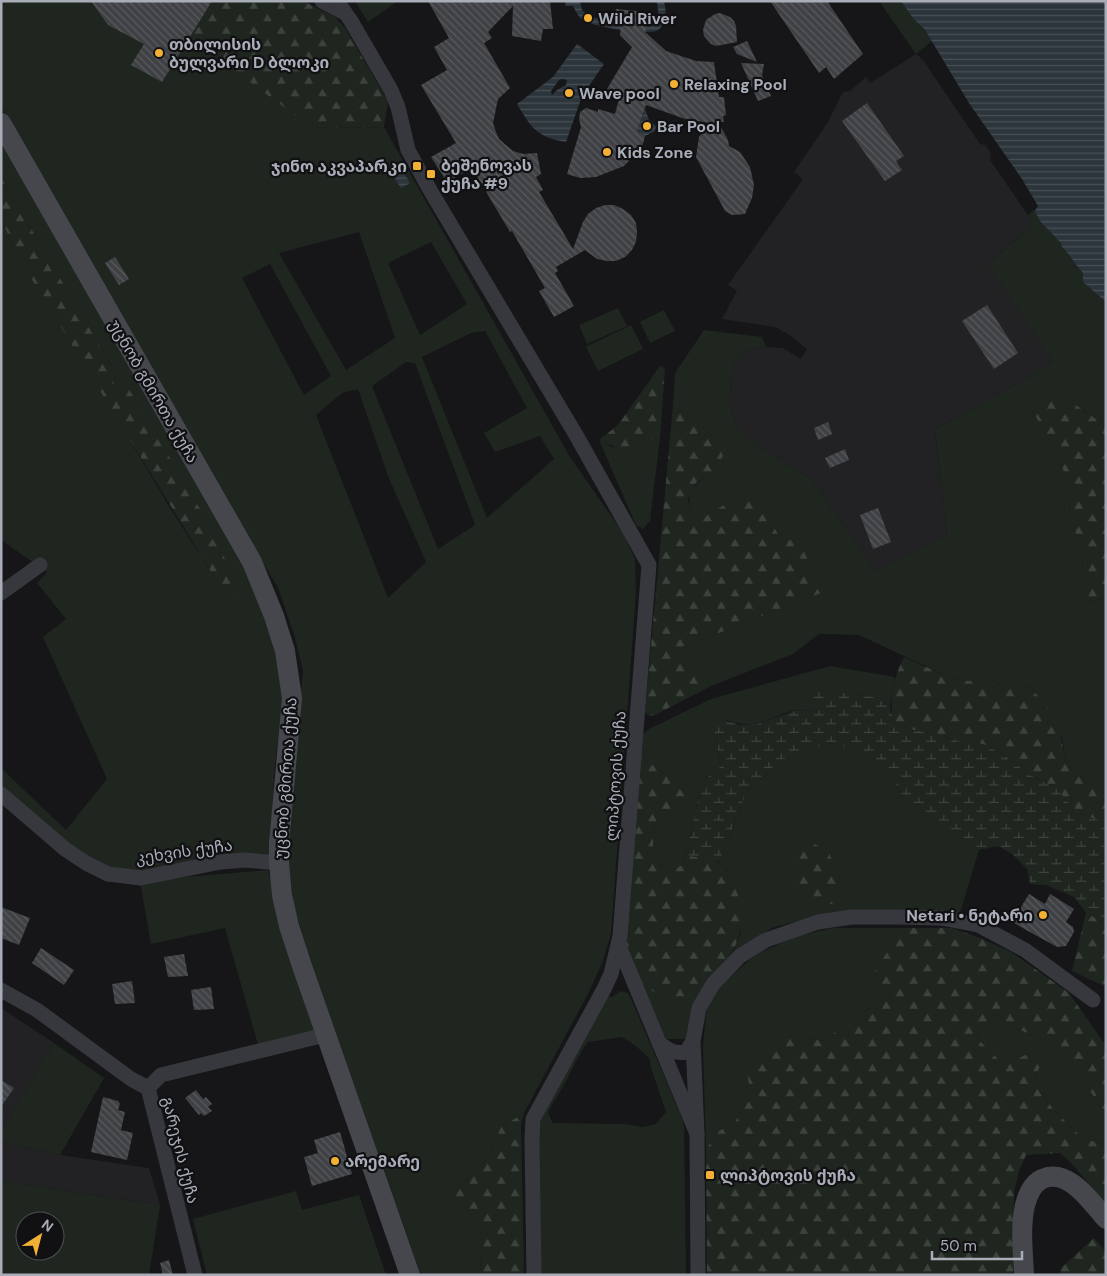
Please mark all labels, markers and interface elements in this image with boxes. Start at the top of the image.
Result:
place label: Wild River [598,8,677,29]
marker: Wild River [582,12,594,24]
place label: თბილისის ბულვარი D ბლოკი [169,34,329,73]
marker: თბილისის ბულვარი D ბლოკი [153,47,165,59]
place label: Relaxing Pool [684,74,787,95]
marker: Relaxing Pool [668,78,680,90]
place label: Wave pool [579,83,660,104]
marker: Wave pool [563,87,575,99]
place label: Bar Pool [657,116,720,137]
marker: Bar Pool [641,120,653,132]
place label: Kids Zone [617,142,693,163]
marker: Kids Zone [601,146,613,158]
place label: ბეშენოვას ქუჩა #9 [441,155,532,194]
place label: ჯინო აკვაპარკი [271,156,407,177]
marker: ჯინო აკვაპარკი [411,160,423,172]
marker: ბეშენოვას ქუჩა #9 [425,168,437,180]
street label: უცნობ გმირთა ქუჩა [104,316,203,467]
street label: უცნობ გმირთა ქუჩა [269,696,302,860]
street label: ლიპტოვის ქუჩა [600,710,631,842]
street label: კეხვის ქუჩა [134,834,234,869]
place label: Netari • ნეტარი [906,905,1033,926]
marker: Netari • ნეტარი [1037,909,1049,921]
street label: გარეჯის ქუჩა [157,1094,204,1206]
place label: არემარე [345,1151,420,1172]
marker: არემარე [329,1155,341,1167]
place label: ლიპტოვის ქუჩა [720,1165,856,1186]
marker: ლიპტოვის ქუჩა [704,1169,716,1181]
north arrow [15,1211,65,1261]
text: N [38,1215,57,1236]
scale bar [932,1228,1022,1260]
text: 50 m [940,1236,977,1256]

